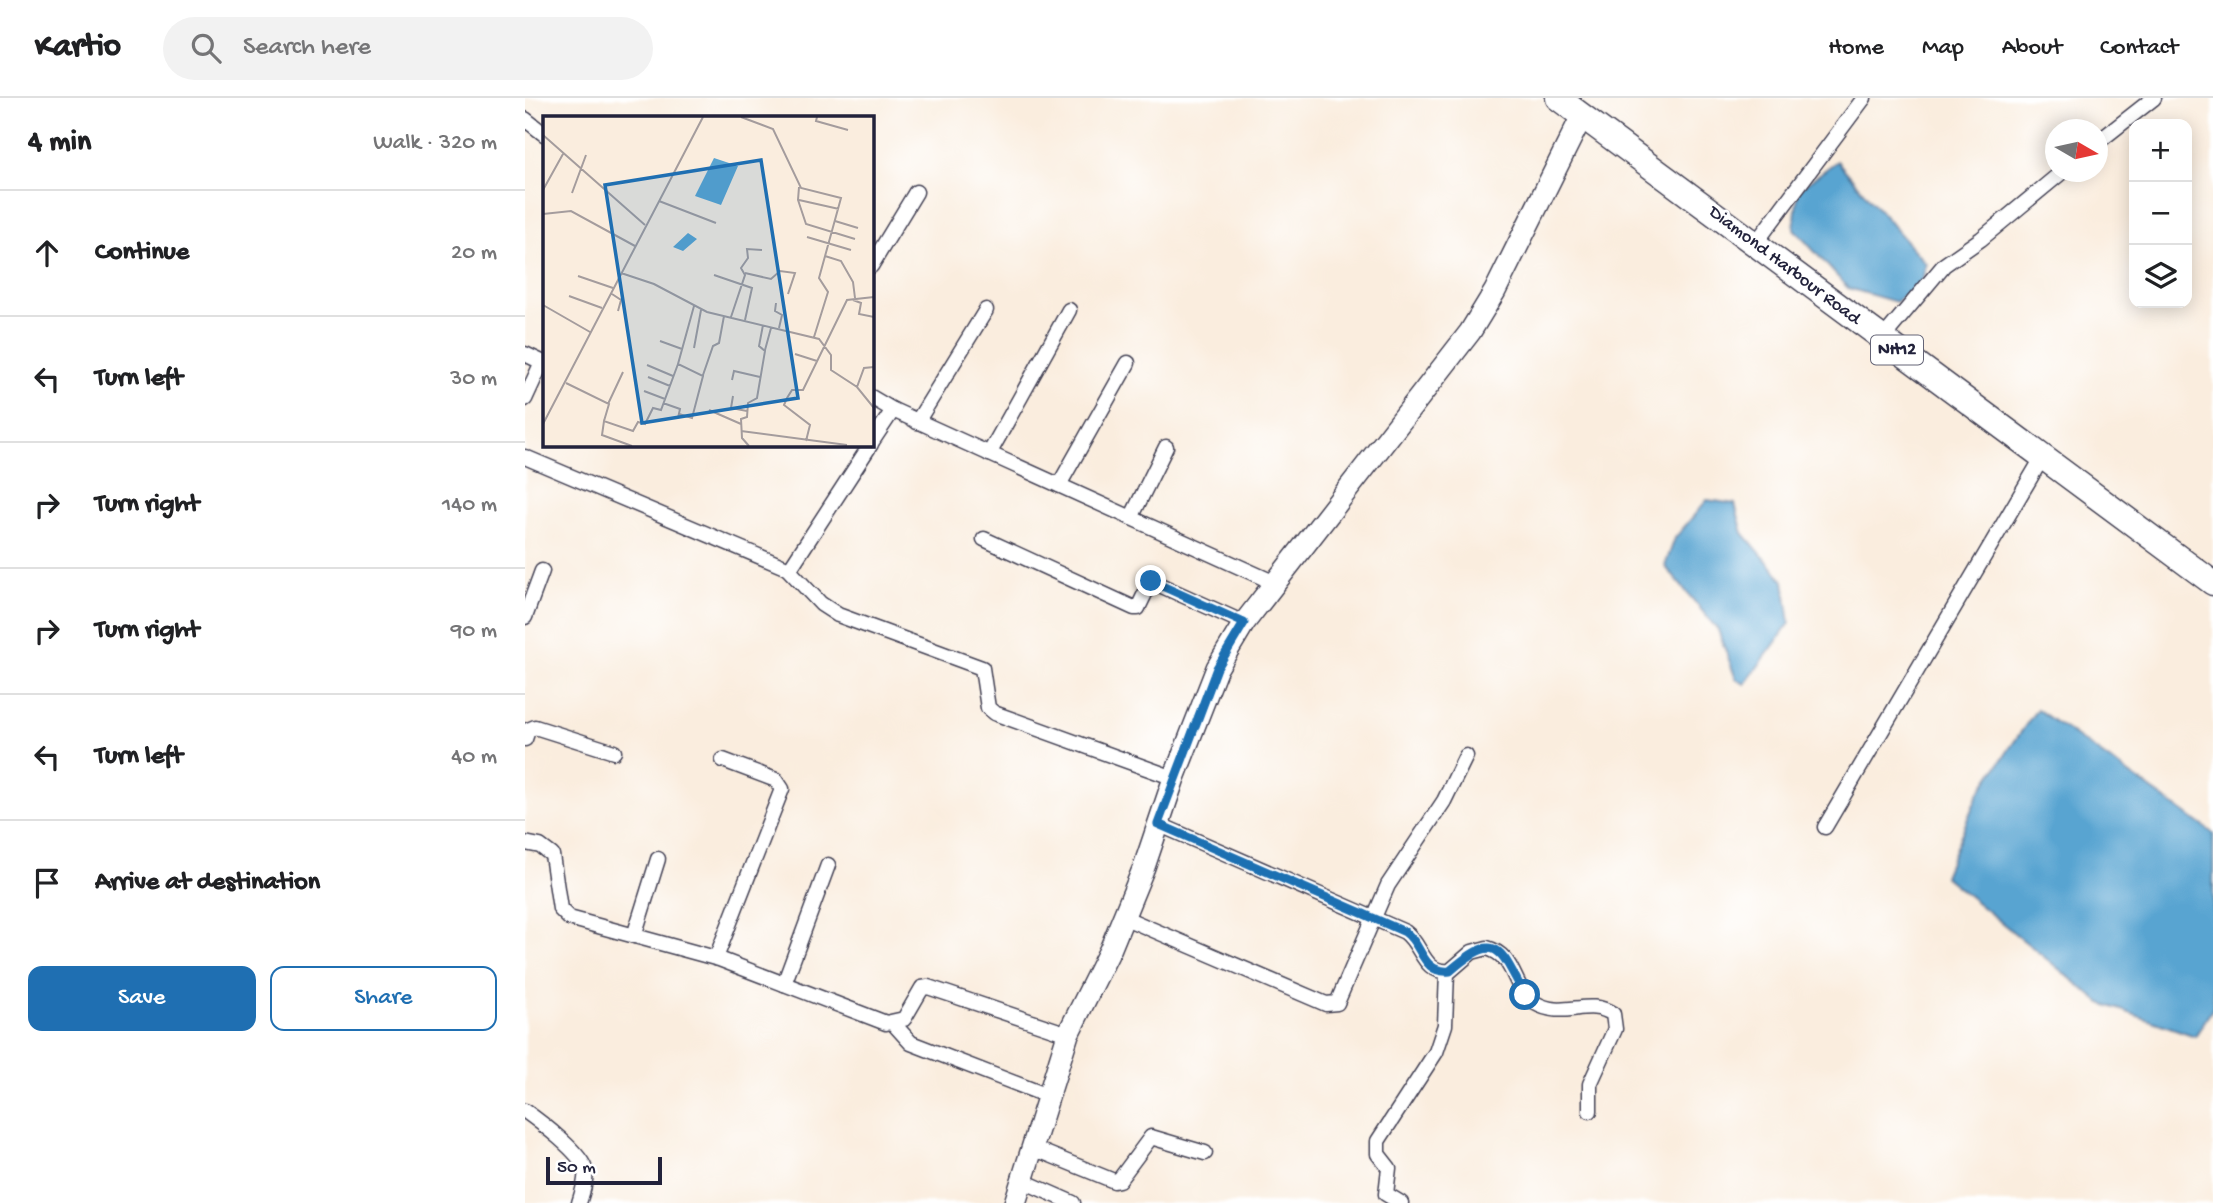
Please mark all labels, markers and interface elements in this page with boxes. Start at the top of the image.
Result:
search box [163,17,653,80]
text: Kartio [35,29,121,67]
icon: search [187,29,225,67]
text: Search here [243,33,371,64]
text: Home [1828,34,1884,63]
text: Map [1922,34,1964,63]
text: About [2002,34,2062,63]
text: Contact [2100,34,2178,63]
inset map [543,116,873,446]
north arrow [2045,119,2108,182]
map controls [2129,119,2192,308]
button: + [2129,119,2192,182]
text: 4 min [28,126,91,161]
text: Walk · 320 m [373,130,497,157]
button: − [2129,182,2192,245]
street label: Diamond Harbour Road [1702,200,1866,332]
icon: ahead [28,234,66,272]
text: Continue [95,238,189,269]
text: 20 m [451,240,497,267]
button: layers [2129,245,2192,308]
road number: NH12 [1871,336,1923,364]
icon: left [28,360,66,398]
text: Turn left [95,364,183,395]
text: 30 m [450,366,497,393]
icon: right [28,486,66,524]
text: Turn right [95,490,199,521]
text: 140 m [442,492,497,519]
route end [1135,565,1166,596]
icon: right [28,612,66,650]
text: Turn right [95,616,199,647]
text: 90 m [451,618,497,645]
icon: left [28,738,66,776]
text: Turn left [95,742,183,773]
text: 40 m [451,744,497,771]
icon: arrive [28,864,66,902]
text: Arrive at destination [95,868,320,899]
button: Save [28,966,256,1031]
button: Share [270,966,497,1031]
route start [1509,979,1540,1010]
scale bar [546,1154,661,1186]
text: 50 m [557,1157,596,1180]

